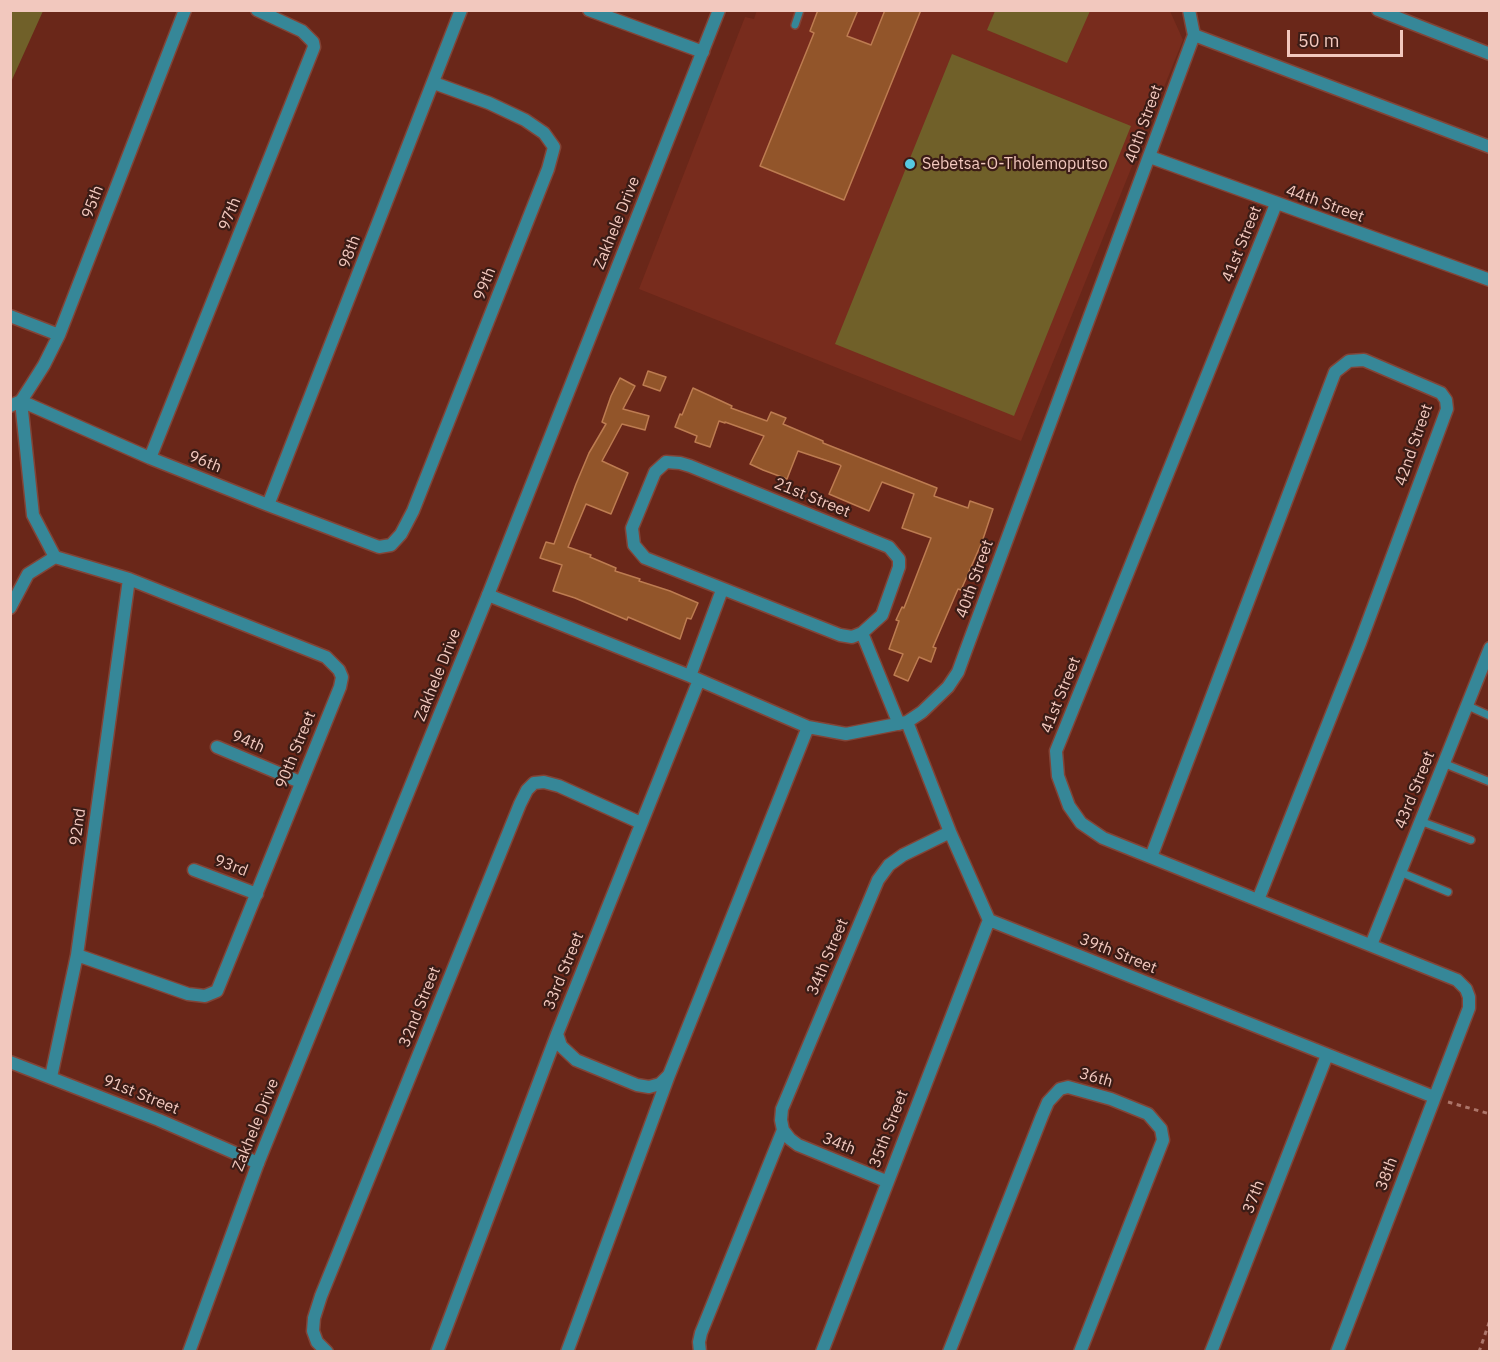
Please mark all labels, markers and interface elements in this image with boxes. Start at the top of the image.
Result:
scale bar [1290,18,1406,56]
text: 50 m [1298,29,1340,52]
street label: 40th Street [1121,82,1167,166]
place label: Sebetsa-O-Tholemoputso [922,154,1108,174]
marker: Sebetsa-O-Tholemoputso [903,157,917,171]
street label: Zakhele Drive [590,174,644,272]
street label: 44th Street [1283,181,1367,227]
street label: 95th [78,183,108,221]
street label: 97th [215,195,245,233]
street label: 41st Street [1218,203,1266,285]
street label: 98th [335,233,365,271]
street label: 99th [470,265,500,303]
street label: 42nd Street [1391,402,1437,488]
street label: 96th [186,447,224,477]
street label: 21st Street [771,474,853,522]
street label: 40th Street [952,537,998,621]
street label: Zakhele Drive [411,626,465,724]
street label: 41st Street [1037,654,1085,736]
street label: 90th Street [272,709,320,791]
street label: 94th [229,727,267,757]
street label: 43rd Street [1391,748,1439,832]
street label: 92nd [66,807,90,847]
street label: 93rd [212,851,250,881]
street label: 34th Street [803,916,853,998]
street label: 33rd Street [540,929,588,1013]
street label: 39th Street [1077,930,1159,978]
street label: 32nd Street [395,964,445,1050]
street label: 36th [1077,1064,1115,1092]
street label: 91st Street [100,1071,182,1119]
street label: Zakhele Drive [229,1076,283,1174]
street label: 35th Street [865,1087,913,1171]
street label: 34th [820,1129,858,1159]
street label: 38th [1372,1155,1402,1193]
street label: 37th [1239,1178,1269,1216]

